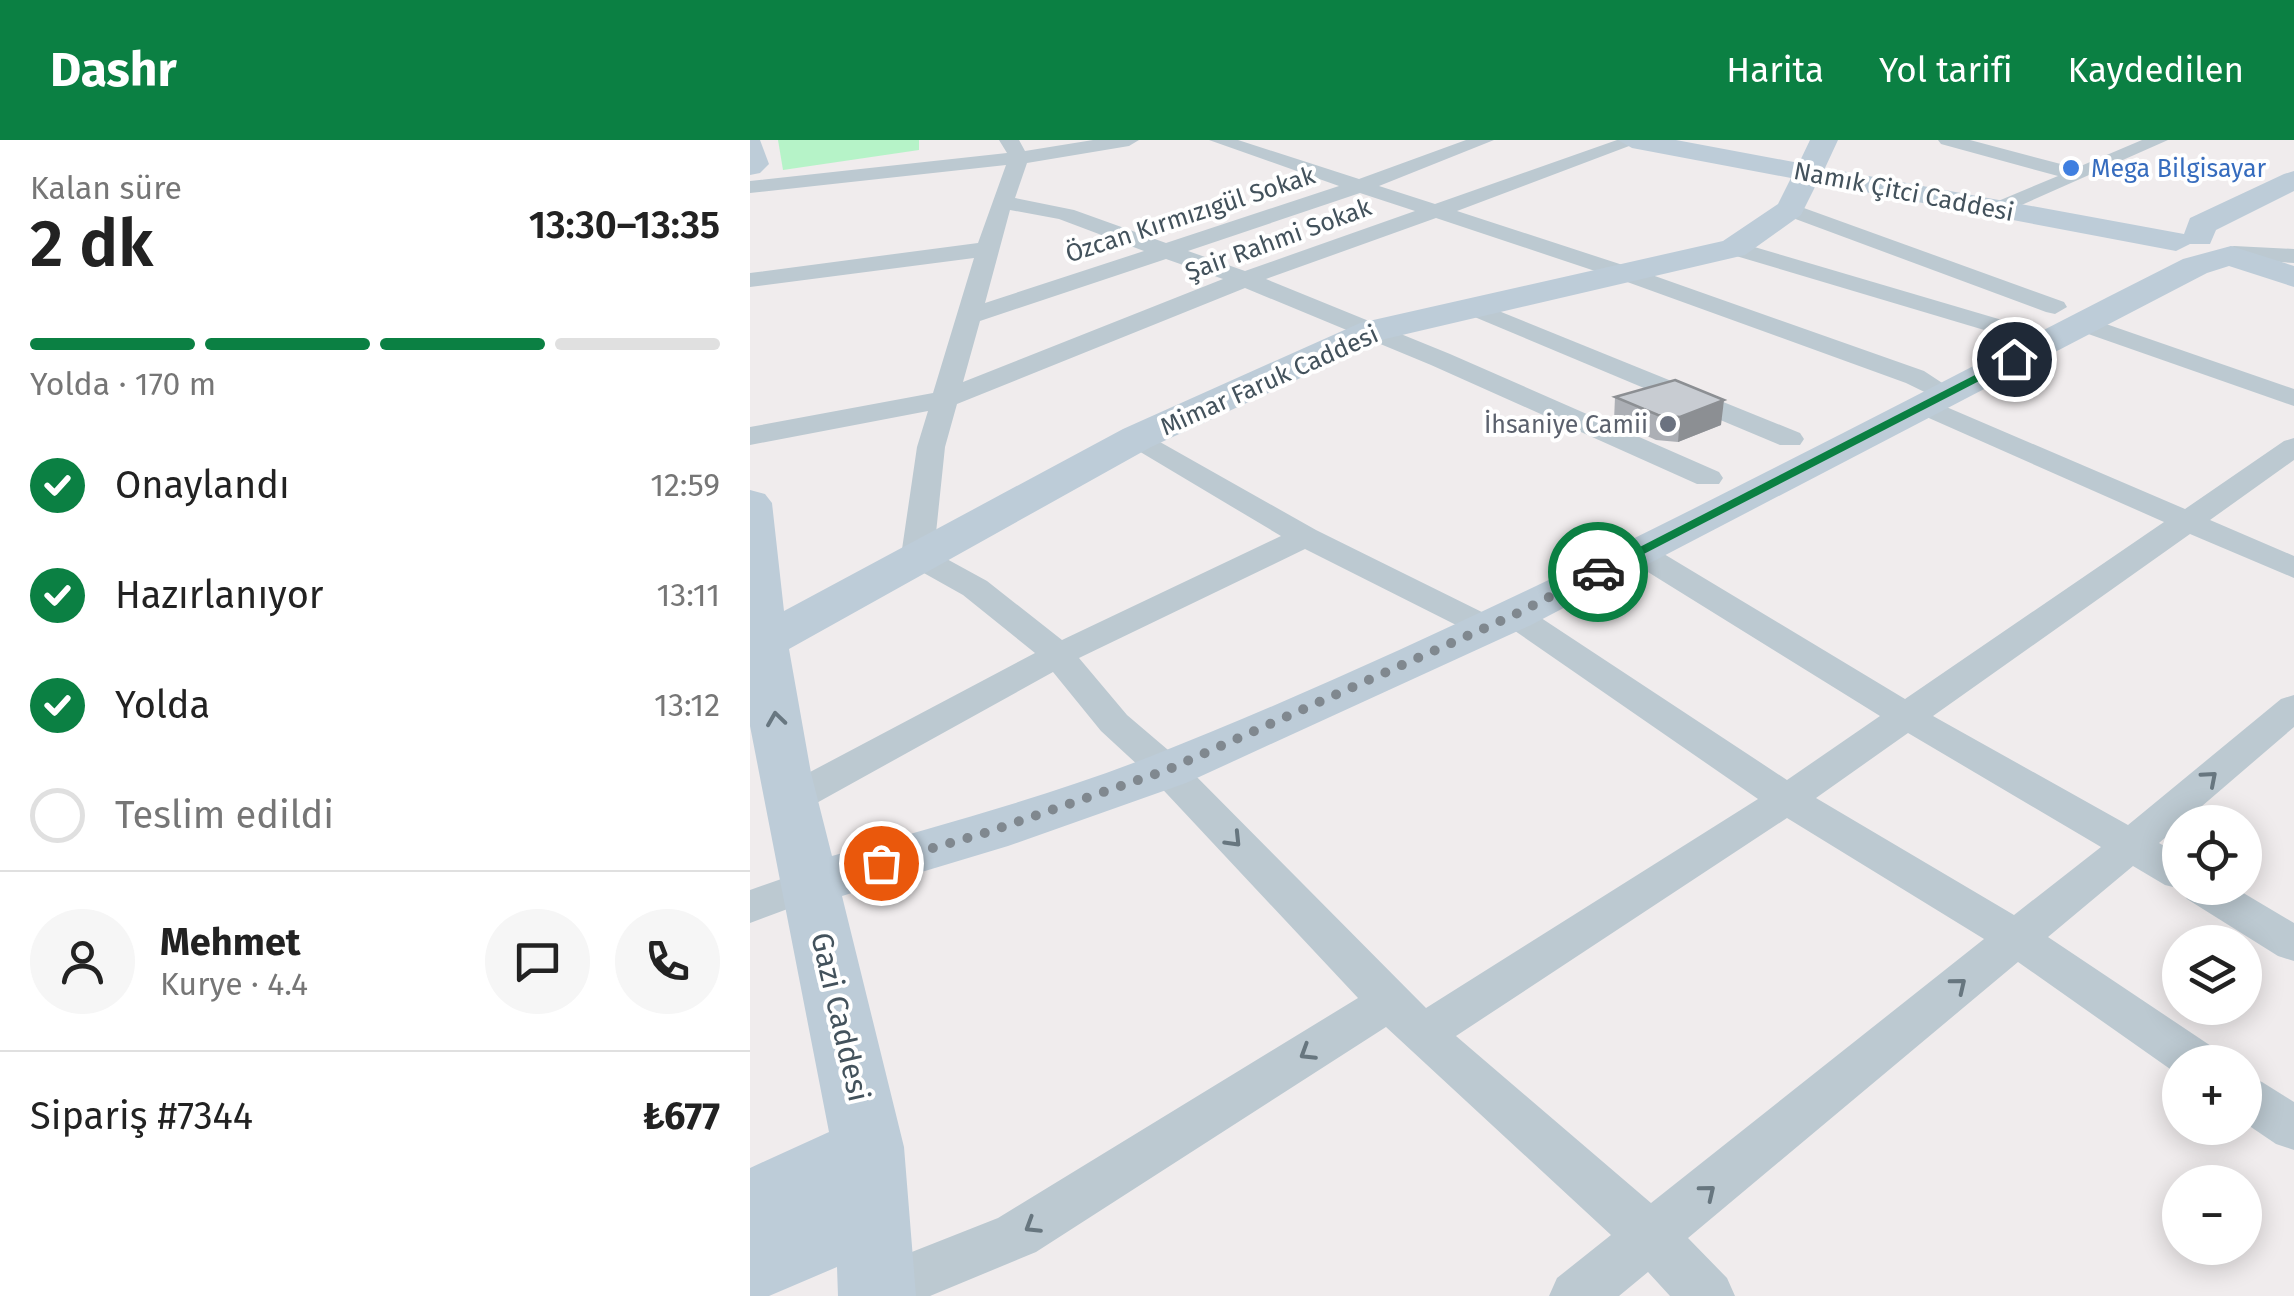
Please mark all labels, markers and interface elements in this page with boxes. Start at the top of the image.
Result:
text: Dashr [50,41,177,99]
text: Harita [1726,49,1824,91]
text: Yol tarifi [1879,49,2013,91]
text: Kaydedilen [2068,49,2244,91]
place label: Mega Bilgisayar [2091,154,2267,184]
street label: Namık Çitci Caddesi [1791,156,2016,228]
marker: Mega Bilgisayar [2060,157,2082,179]
street label: Özcan Kırmızıgül Sokak [1061,159,1319,269]
text: Kalan süre [30,169,182,207]
street label: Şair Rahmi Sokak [1181,192,1376,288]
text: 13:30–13:35 [529,202,720,248]
text: 2 dk [30,205,153,283]
pin [1972,317,2057,402]
street label: Mimar Faruk Caddesi [1156,319,1383,442]
icon: home [1987,332,2042,387]
text: Yolda · 170 m [30,365,216,403]
place label: İhsaniye Camii [1484,409,1648,440]
marker: İhsaniye Camii [1657,413,1679,435]
icon: check [30,458,85,513]
text: Onaylandı [115,462,290,508]
text: 12:59 [650,466,720,504]
courier [1548,522,1648,622]
icon: car [1571,545,1626,600]
icon: check [30,568,85,623]
text: Hazırlanıyor [115,572,324,618]
text: 13:11 [657,576,720,614]
icon: check [30,678,85,733]
text: Yolda [115,682,210,728]
text: 13:12 [654,686,720,724]
one-way arrow [767,710,788,727]
one-way arrow [2198,771,2216,789]
text: Teslim edildi [115,792,334,838]
map controls [2162,805,2262,1265]
button: locate [2162,805,2262,905]
pin [839,821,924,906]
one-way arrow [1223,828,1241,847]
icon: bag [854,836,909,891]
button: person [30,909,135,1014]
button: chat [485,909,590,1014]
button: phone [615,909,720,1014]
text: Mehmet [160,919,301,965]
button: layers [2162,925,2262,1025]
street label: Gazi Caddesi [803,929,877,1105]
text: Kurye · 4.4 [160,965,308,1003]
one-way arrow [1948,979,1966,997]
one-way arrow [1300,1041,1318,1060]
button: + [2162,1045,2262,1145]
text: Sipariş #7344 [30,1093,253,1139]
text: ₺677 [642,1093,720,1139]
button: − [2162,1165,2262,1265]
one-way arrow [1697,1186,1715,1204]
one-way arrow [1025,1213,1043,1232]

